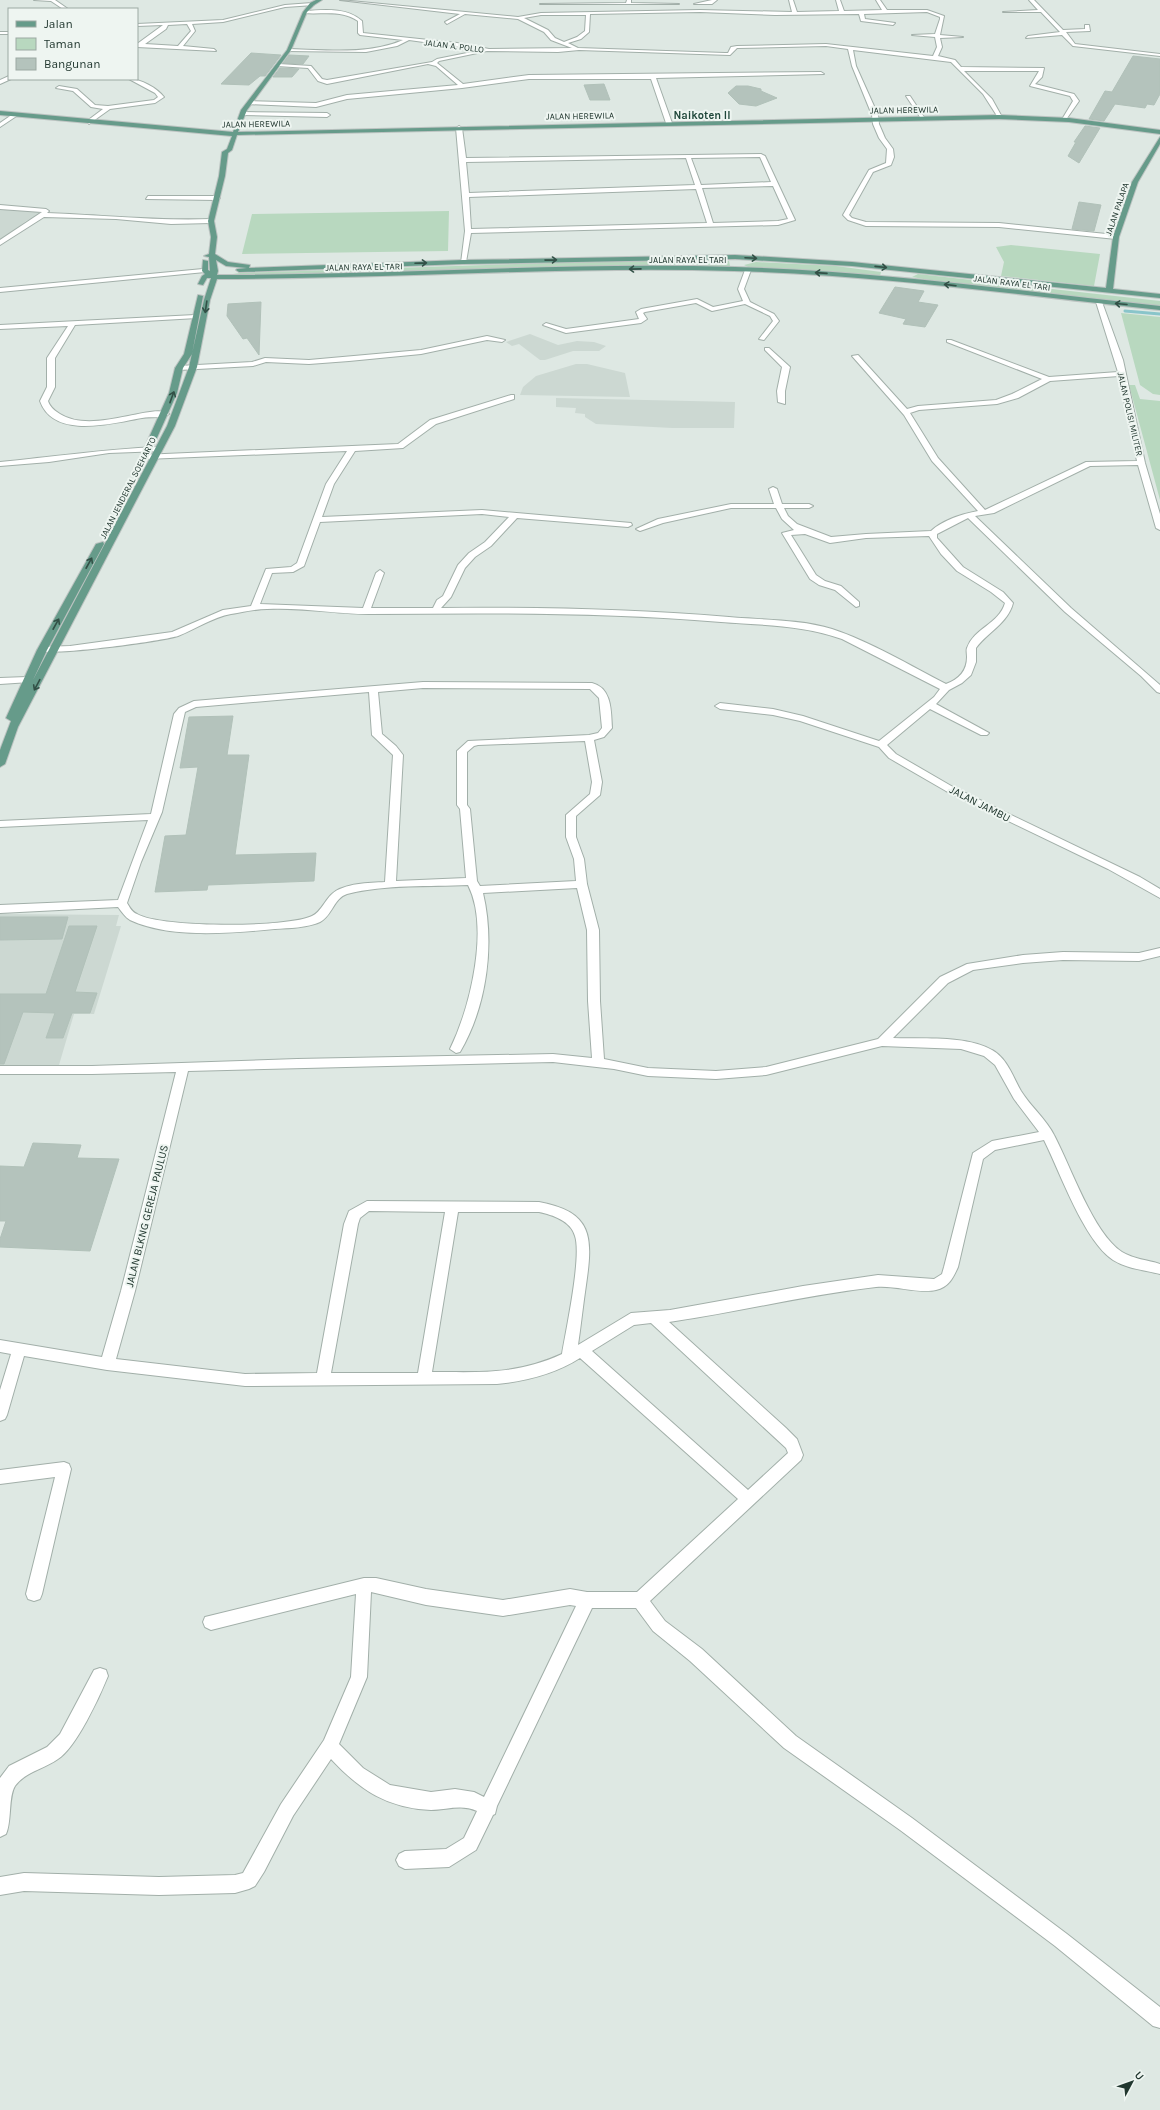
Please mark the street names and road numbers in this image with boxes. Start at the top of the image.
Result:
street label: JALAN A. POLLO [423,37,485,55]
street label: JALAN HEREWILA [870,104,938,116]
street label: JALAN HEREWILA [546,110,614,122]
street label: JALAN HEREWILA [222,118,290,130]
street label: JALAN PALAPA [1103,181,1131,237]
street label: JALAN RAYA EL TARI [649,255,727,265]
street label: JALAN RAYA EL TARI [325,261,403,273]
street label: JALAN RAYA EL TARI [973,273,1051,293]
street label: JALAN POLISI MILITER [1115,371,1145,457]
street label: JALAN JENDERAL SOEHARTO [98,435,158,540]
street label: JALAN JAMBU [947,783,1013,825]
street label: JALAN BLKNG GEREJA PAULUS [123,1144,171,1288]

